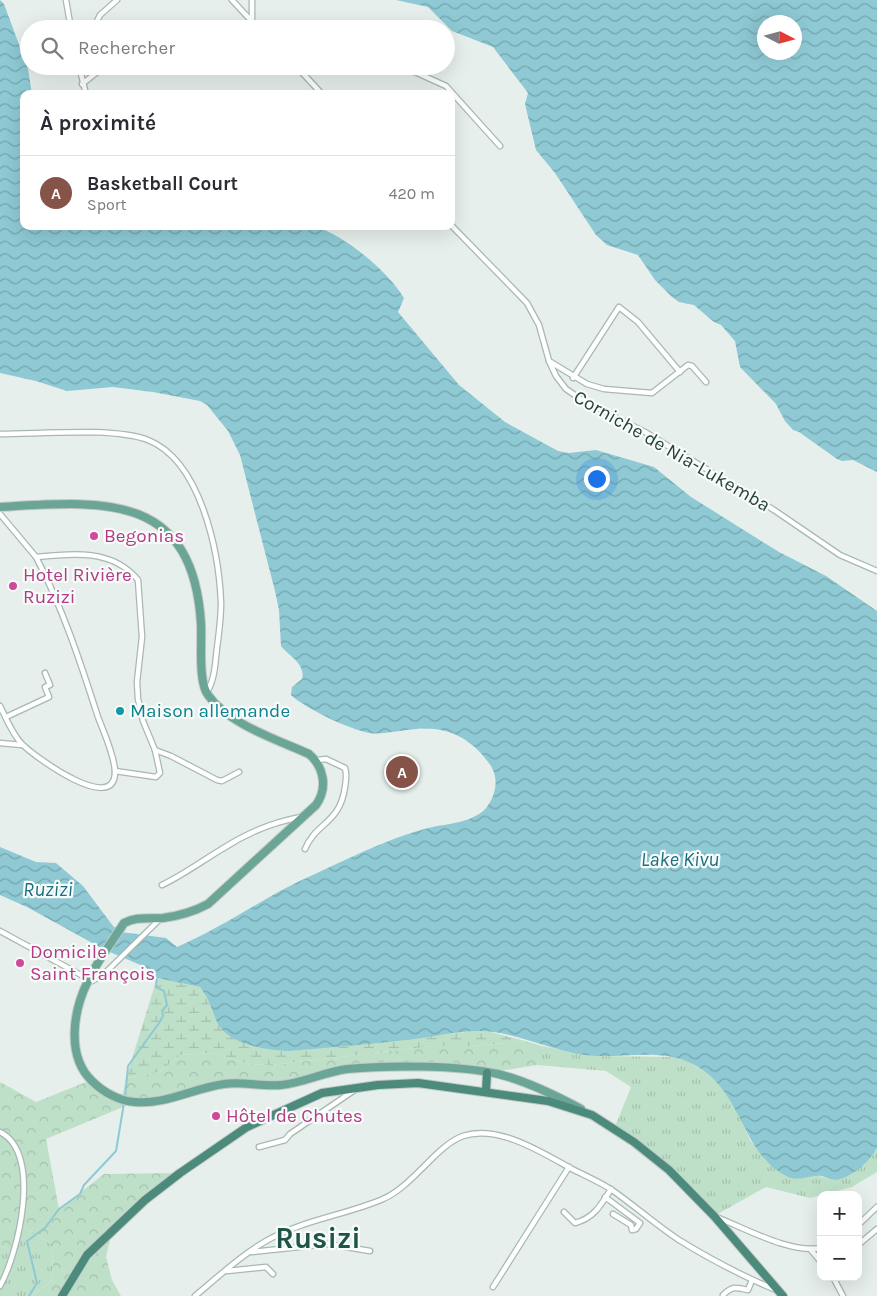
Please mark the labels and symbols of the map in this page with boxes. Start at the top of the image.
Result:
north arrow [757,15,802,60]
street label: Corniche de Nia-Lukemba [570,386,774,516]
your location [584,466,610,492]
place label: Begonias [104,525,184,547]
marker: Begonias [88,530,100,542]
place label: Hotel Rivière Ruzizi [23,564,132,608]
marker: Hotel Rivière Ruzizi [7,580,19,592]
place label: Maison allemande [130,700,290,722]
marker: Maison allemande [114,705,126,717]
pin: A [386,753,418,791]
water label: Lake Kivu [641,848,719,871]
water label: Ruzizi [23,878,73,901]
place label: Domicile Saint François [30,941,155,985]
marker: Domicile Saint François [14,957,26,969]
place label: Hôtel de Chutes [226,1105,363,1127]
marker: Hôtel de Chutes [210,1110,222,1122]
district label: Rusizi [275,1221,361,1255]

